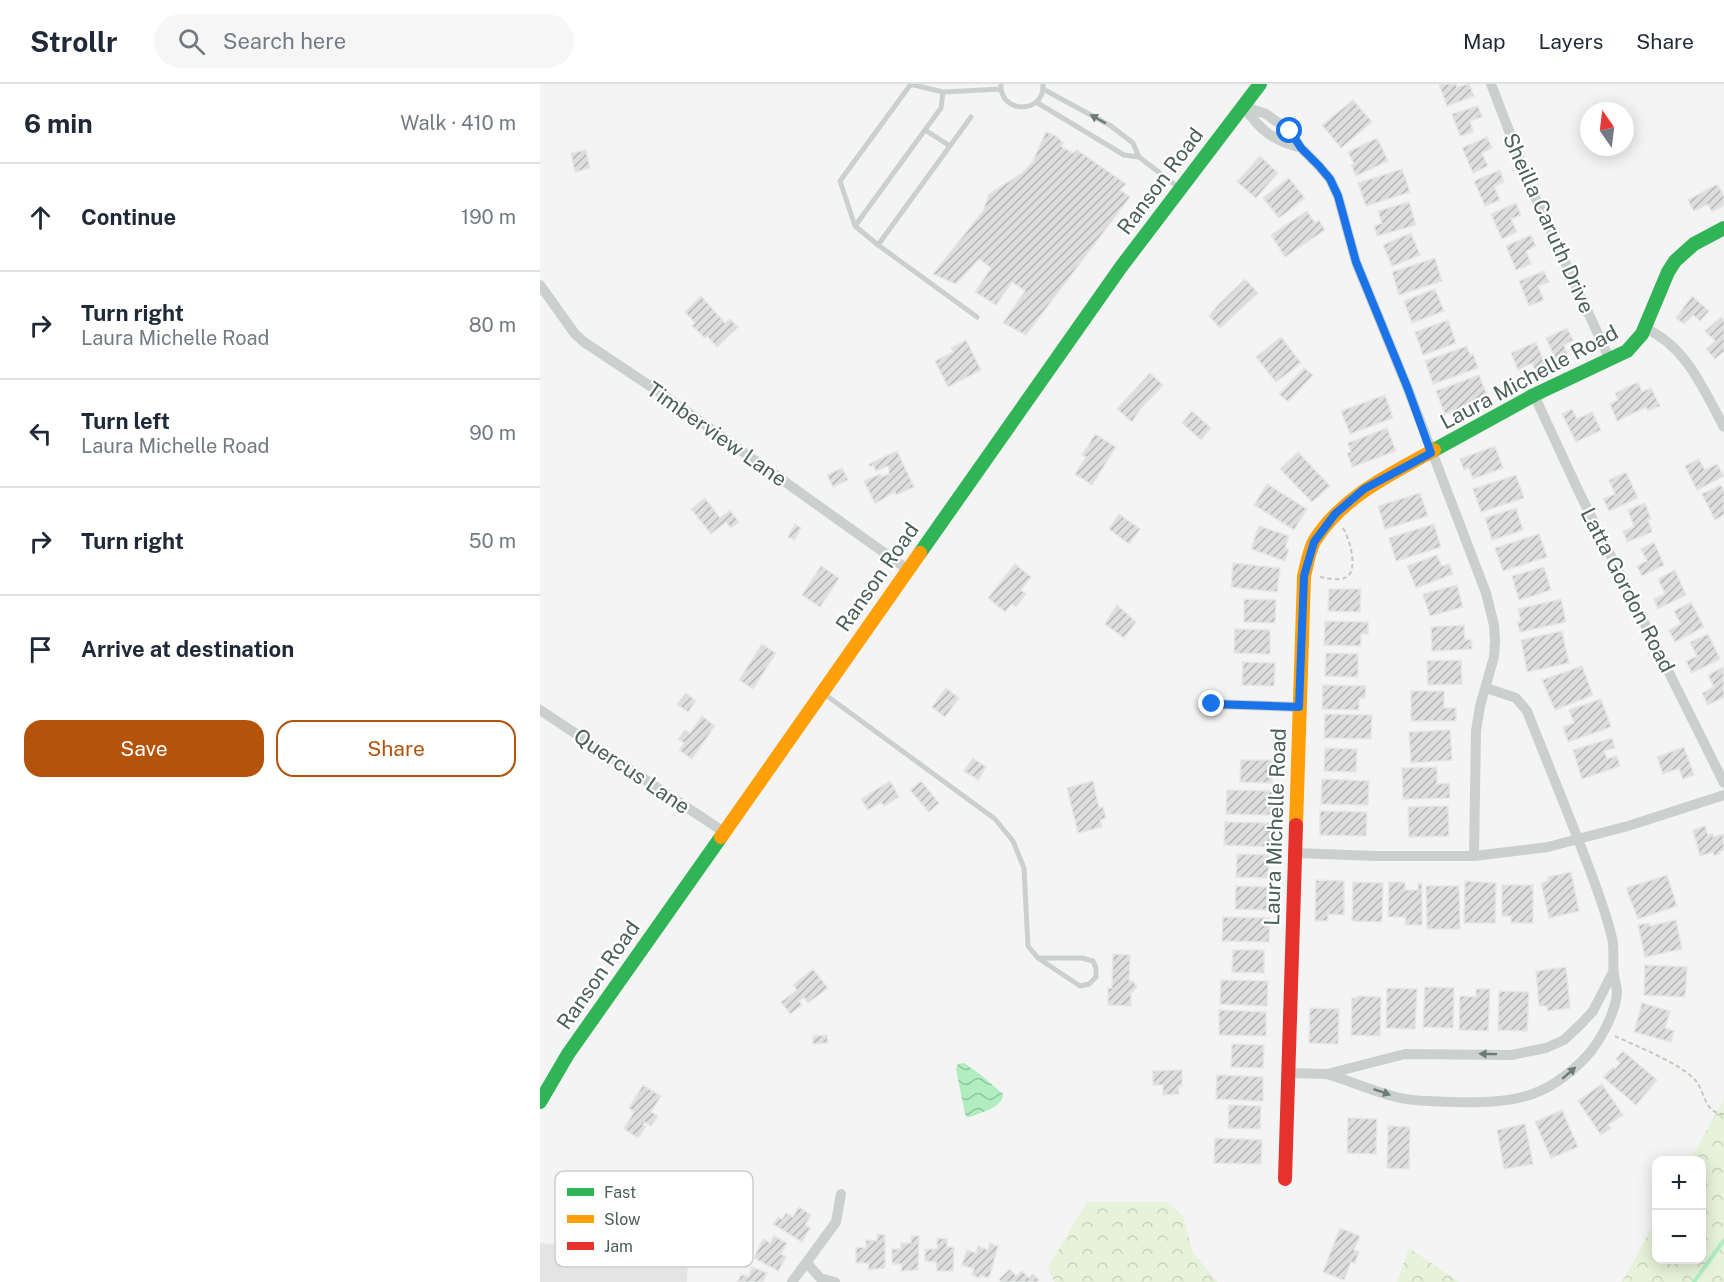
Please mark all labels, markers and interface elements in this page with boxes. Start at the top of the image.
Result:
search box [154,14,574,68]
text: Strollr [30,25,118,58]
icon: search [175,25,208,58]
text: Search here [223,28,346,54]
text: Map [1463,29,1506,54]
text: Layers [1539,29,1603,54]
text: Share [1636,29,1694,54]
north arrow [1580,102,1634,156]
text: 6 min [24,108,93,139]
text: Walk · 410 m [400,111,516,135]
one-way arrow [1089,114,1106,124]
route start [1276,117,1302,143]
street label: Ranson Road [1112,123,1208,239]
street label: Sheilla Caruth Drive [1498,129,1600,317]
icon: ahead [24,201,57,234]
text: Continue [81,204,176,230]
text: 190 m [461,205,516,229]
text: Turn right [81,300,184,326]
icon: right [24,309,57,342]
text: 80 m [469,313,516,337]
street label: Laura Michelle Road [1436,320,1622,434]
text: Laura Michelle Road [81,326,269,350]
street label: Timberview Lane [642,376,792,492]
text: Turn left [81,408,170,434]
icon: left [24,417,57,450]
text: 90 m [469,421,516,445]
text: Laura Michelle Road [81,434,269,458]
street label: Latta Gordon Road [1576,503,1680,677]
street label: Ranson Road [830,518,924,636]
icon: right [24,525,57,558]
text: Turn right [81,528,184,554]
text: 50 m [469,529,516,553]
icon: arrive [24,633,57,666]
text: Arrive at destination [81,636,294,662]
route end [1198,690,1224,716]
button: Save [24,720,264,777]
button: Share [276,720,516,777]
street label: Quercus Lane [569,723,695,819]
street label: Laura Michelle Road [1259,728,1291,926]
street label: Ranson Road [551,916,645,1034]
one-way arrow [1479,1049,1498,1059]
one-way arrow [1561,1067,1576,1080]
one-way arrow [1373,1088,1391,1098]
map controls [1652,1156,1706,1264]
button: + [1652,1156,1706,1210]
legend [555,1171,753,1267]
text: Fast [604,1183,636,1202]
text: Slow [604,1210,641,1229]
button: − [1652,1210,1706,1264]
text: Jam [604,1237,633,1256]

